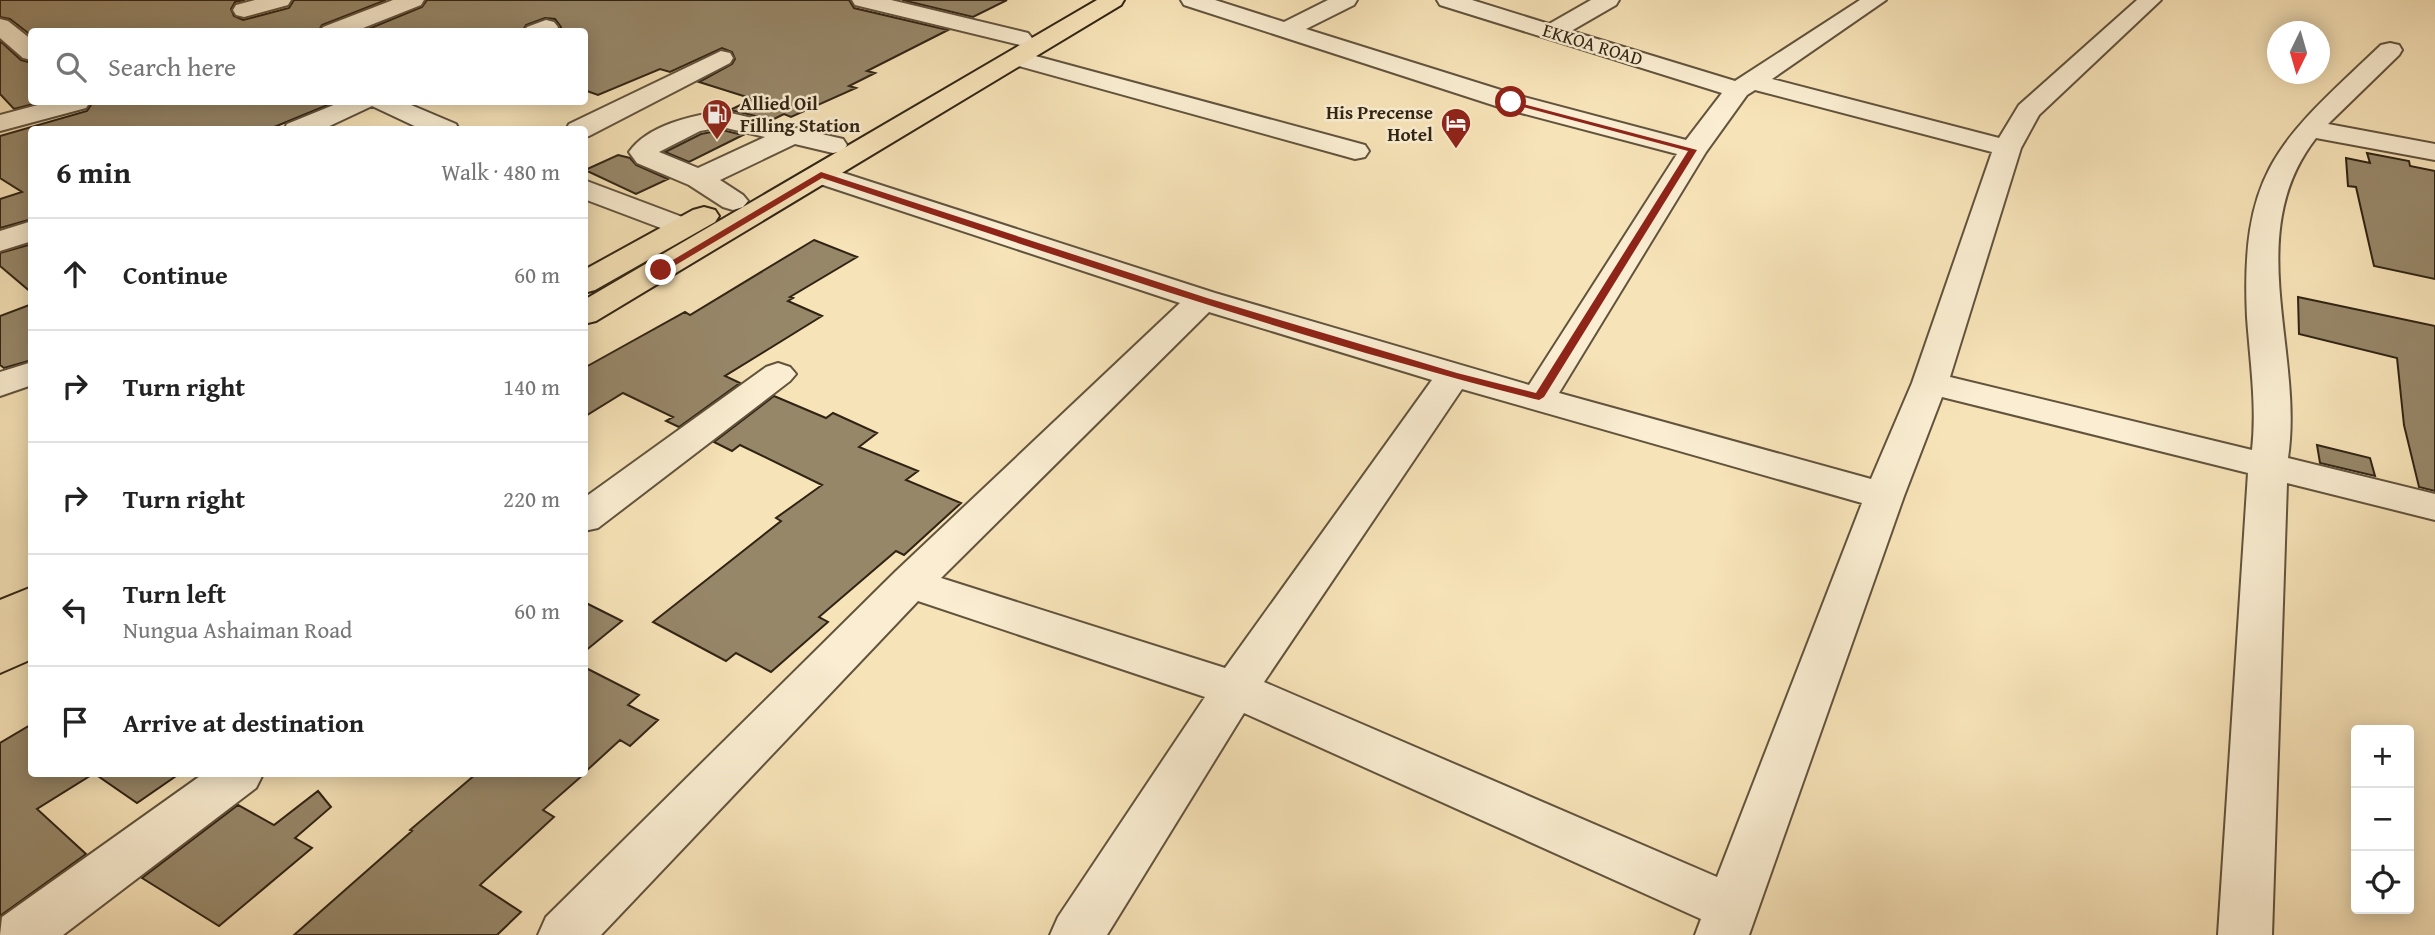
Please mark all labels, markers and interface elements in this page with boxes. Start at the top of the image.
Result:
street label: EKKOA ROAD [1540,16,1646,72]
north arrow [2267,21,2330,84]
search box [28,28,588,105]
text: Search here [108,47,236,86]
icon: search [52,48,90,86]
route start [1495,86,1526,117]
place label: Allied Oil Filling Station [740,89,861,139]
fuel station icon: Allied Oil Filling Station [700,97,734,141]
place label: His Precense Hotel [1326,98,1433,148]
hotel icon: His Precense Hotel [1439,106,1473,150]
text: 6 min [56,150,131,194]
text: Walk · 480 m [441,155,560,188]
route end [645,254,676,285]
icon: ahead [56,255,94,293]
text: Continue [123,255,228,294]
text: 60 m [514,258,560,291]
icon: right [56,367,94,405]
text: Turn right [123,367,245,406]
text: 140 m [503,370,560,403]
icon: right [56,479,94,517]
text: Turn right [123,479,245,518]
text: 220 m [503,482,560,515]
text: Turn left [123,574,226,613]
icon: left [56,591,94,629]
text: 60 m [514,594,560,627]
text: Nungua Ashaiman Road [123,613,352,646]
icon: arrive [56,703,94,741]
text: Arrive at destination [123,703,364,742]
map controls [2351,725,2414,914]
button: + [2351,725,2414,788]
button: − [2351,788,2414,851]
button: locate [2351,851,2414,914]

